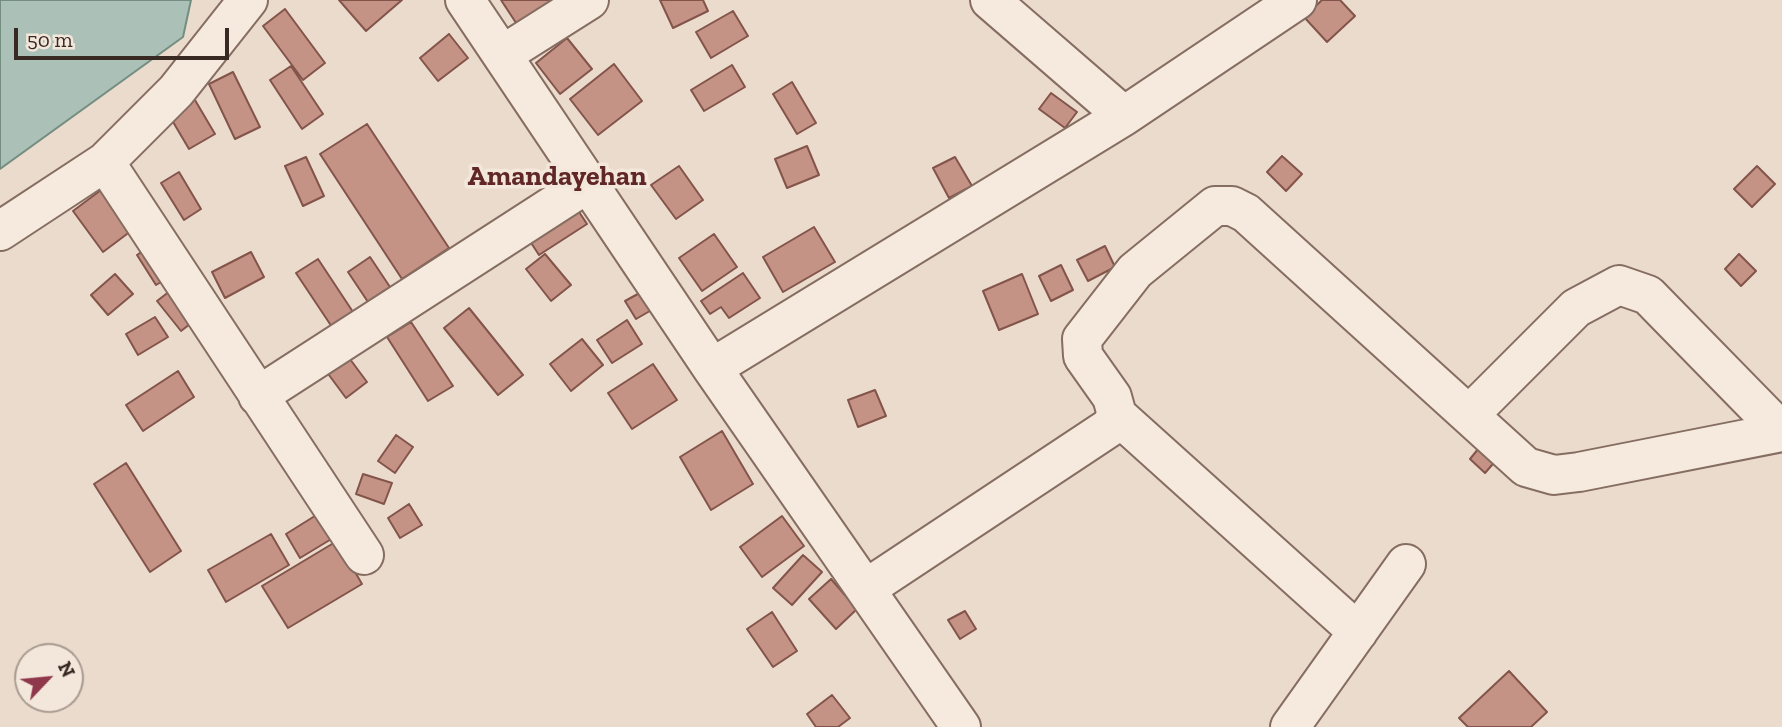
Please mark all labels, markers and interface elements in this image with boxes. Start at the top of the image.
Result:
scale bar [18,14,233,58]
text: 50 m [27,27,73,52]
district label: Amandayehan [467,160,647,194]
north arrow [14,643,84,713]
text: N [53,658,80,681]

